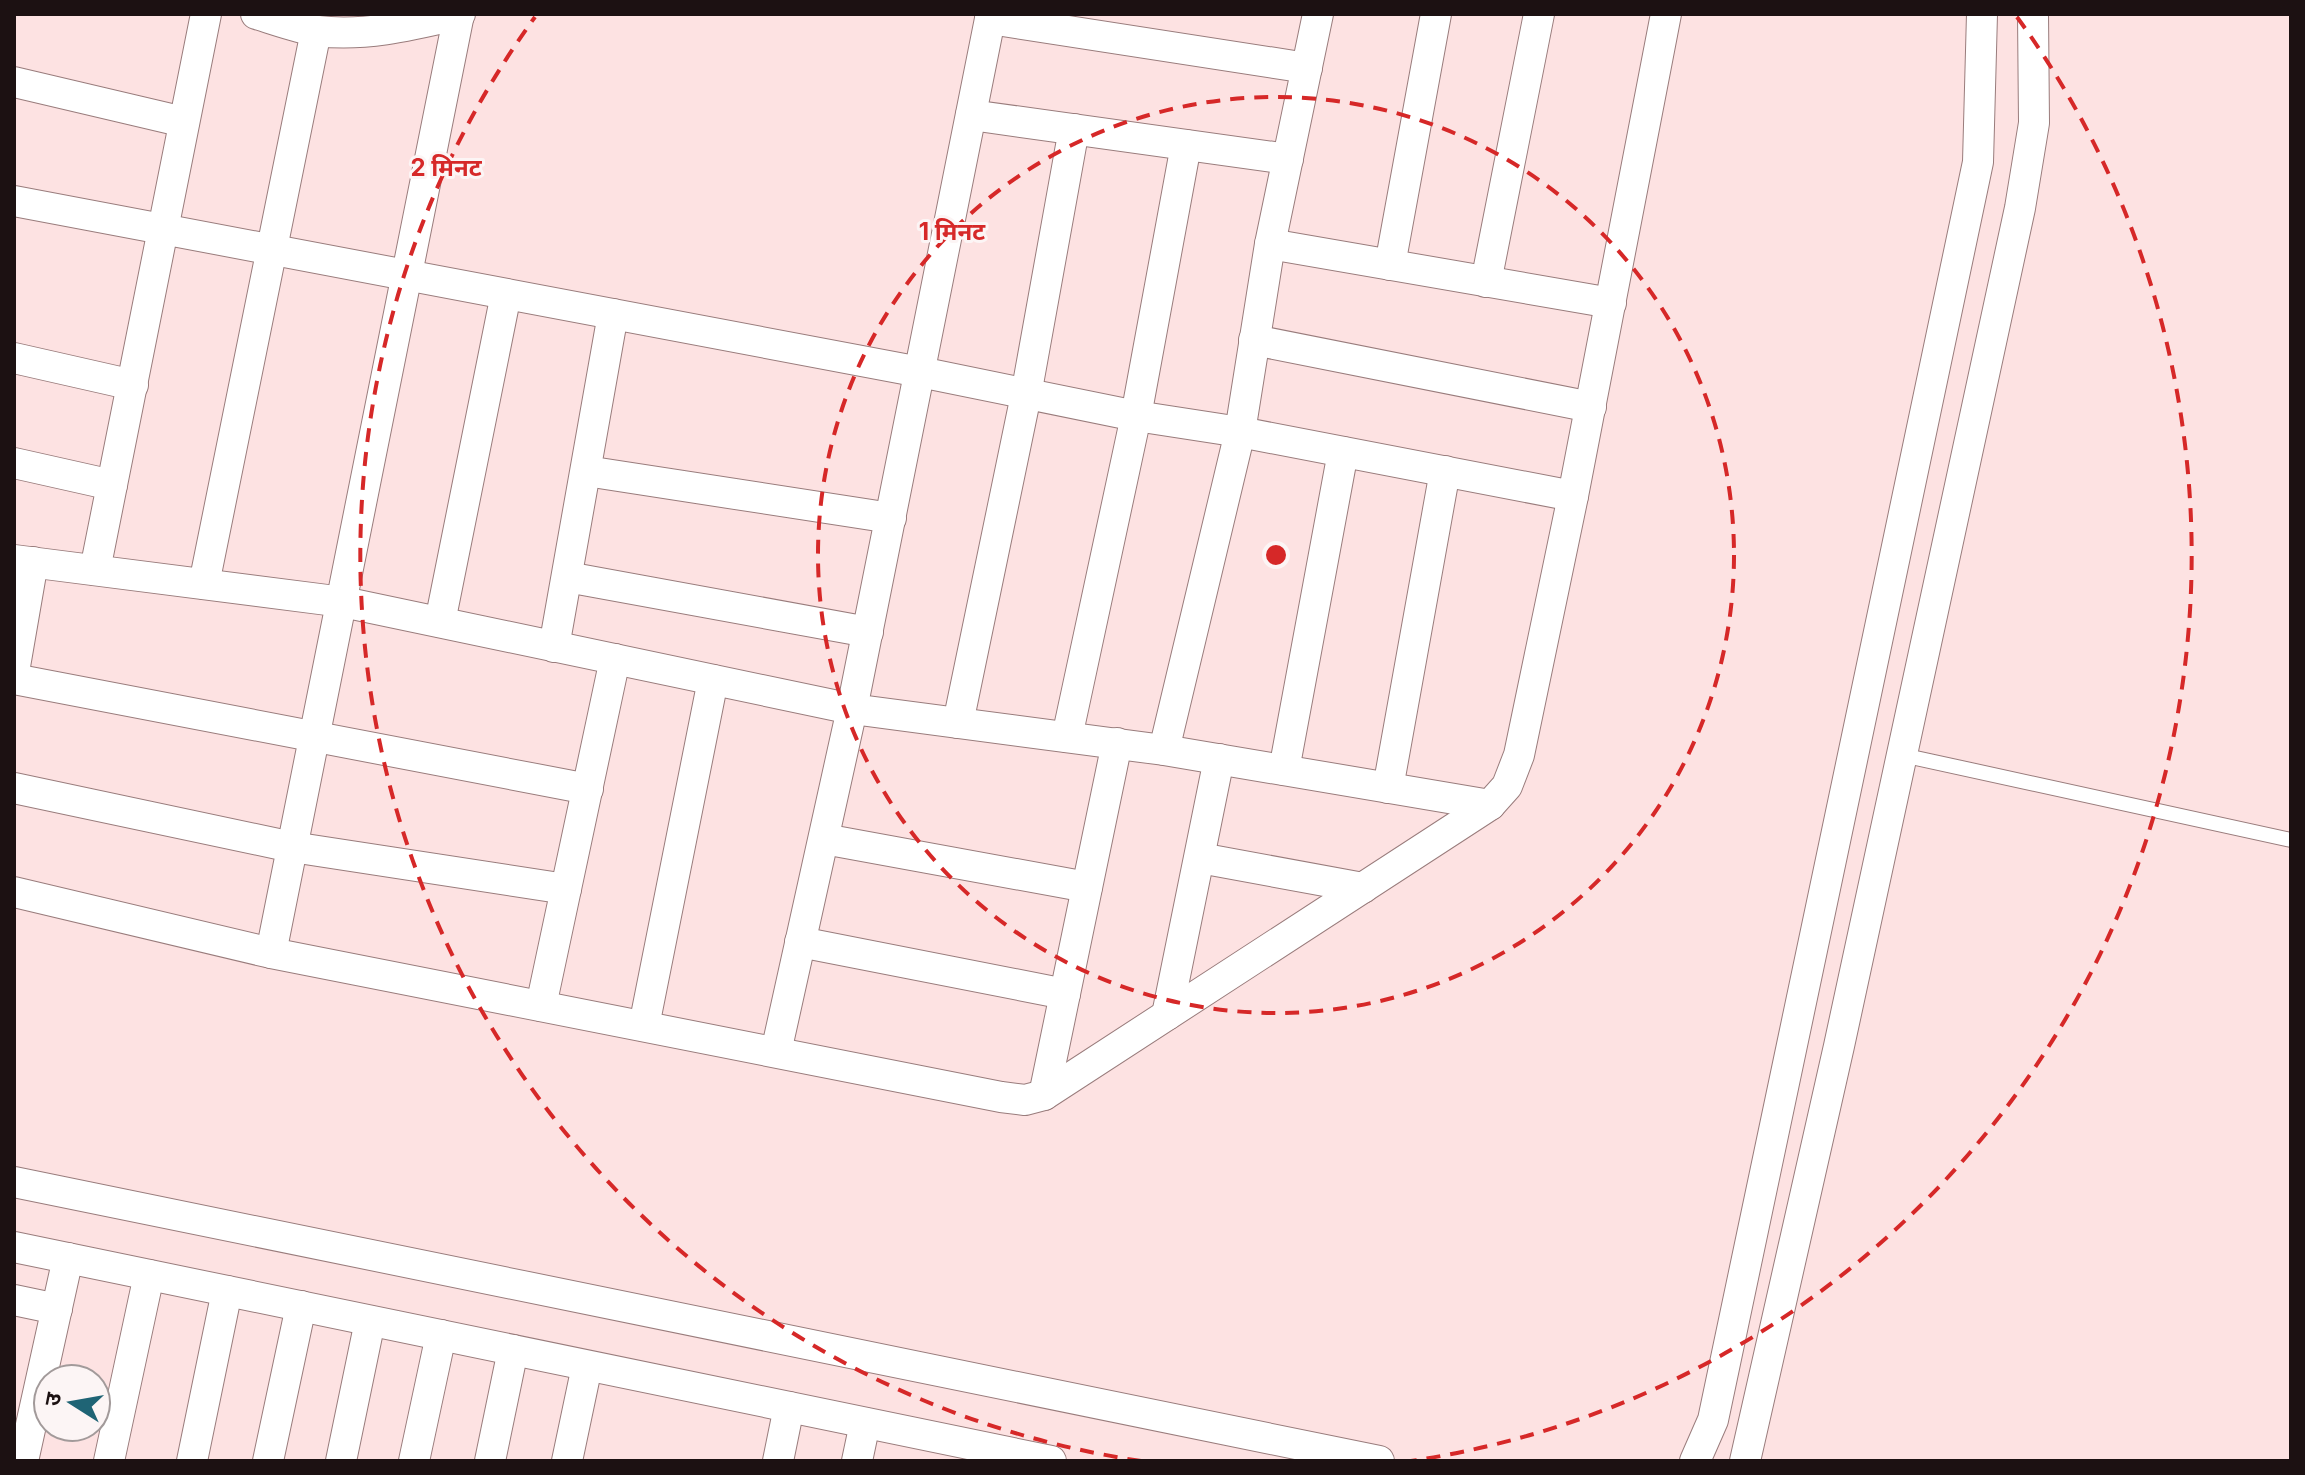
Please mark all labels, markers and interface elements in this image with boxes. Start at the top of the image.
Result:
text: 2 मिनट [410,153,483,182]
text: 1 मिनट [919,217,986,246]
centre of rings [1262,541,1290,569]
north arrow [32,1363,112,1443]
text: उ [38,1389,67,1408]

